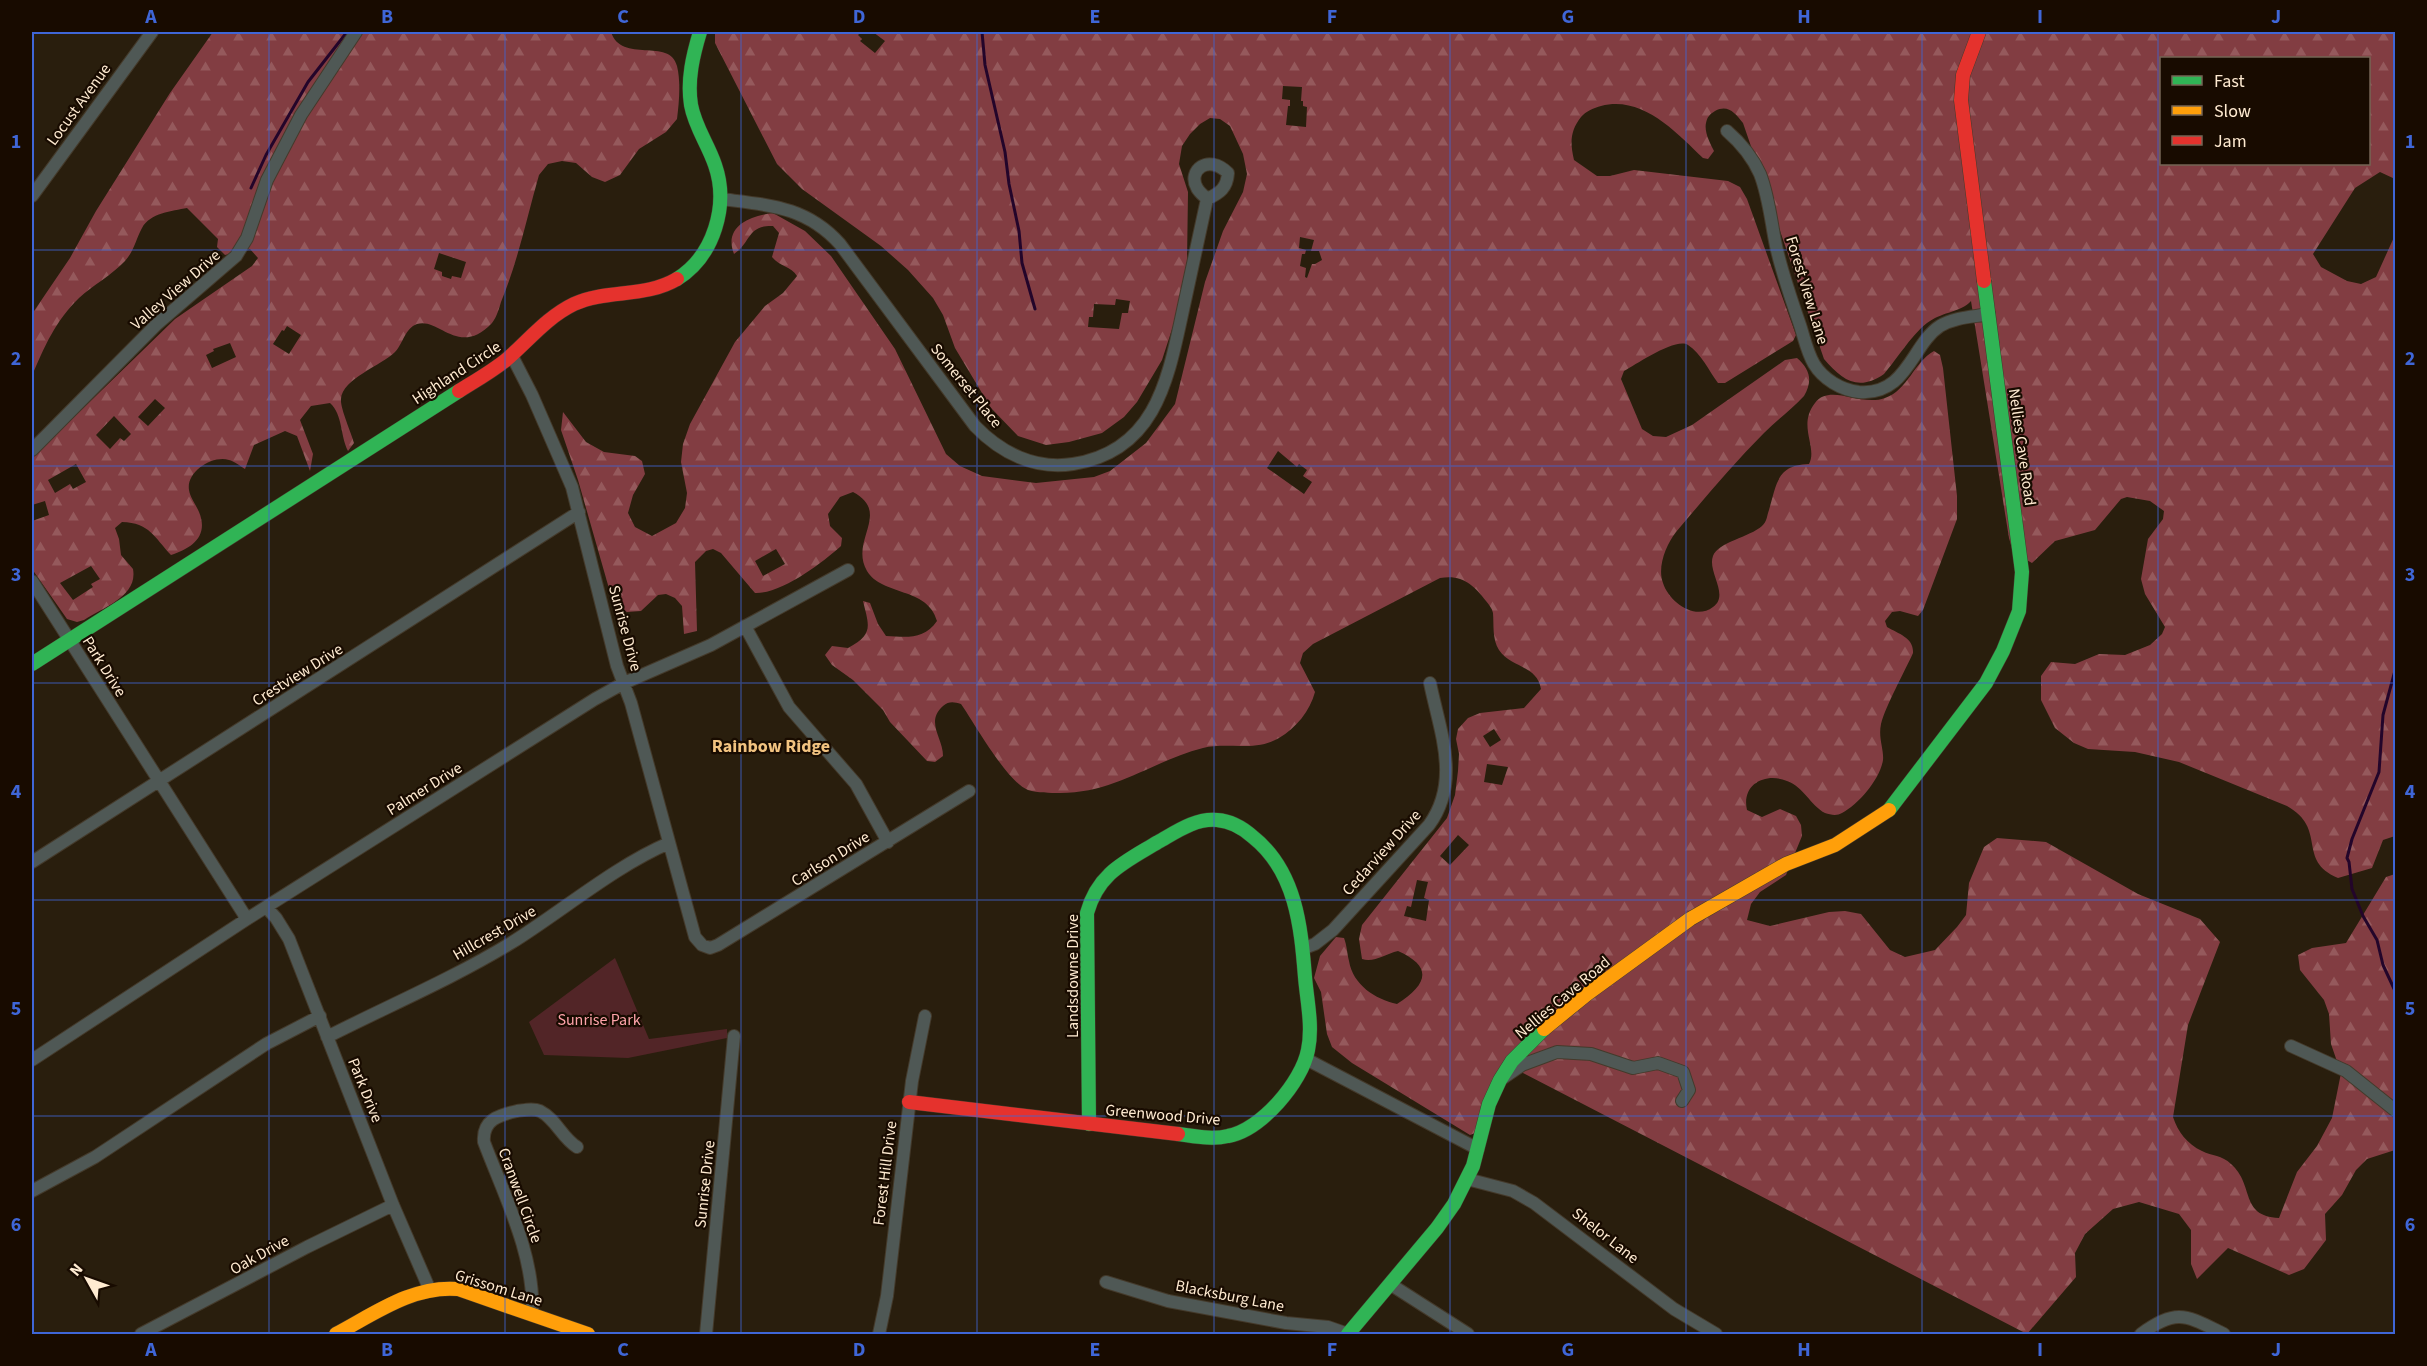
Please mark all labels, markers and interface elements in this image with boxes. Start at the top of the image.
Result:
text: A [144,3,157,31]
text: B [381,3,393,31]
text: C [617,3,629,31]
text: D [853,3,865,31]
text: E [1090,3,1100,31]
text: F [1327,3,1337,31]
text: G [1562,3,1574,31]
text: H [1797,3,1811,31]
text: I [2037,3,2043,31]
text: J [2271,3,2281,31]
legend [2160,57,2370,165]
street label: Locust Avenue [42,59,116,150]
text: Fast [2214,69,2245,94]
text: Slow [2214,99,2251,124]
text: 1 [11,128,21,156]
text: 1 [2405,128,2415,156]
text: Jam [2214,129,2247,154]
street label: Forest View Lane [1780,233,1834,347]
street label: Valley View Drive [126,245,225,335]
street label: Highland Circle [408,336,505,410]
street label: Somerset Place [925,339,1007,433]
text: 2 [11,345,21,373]
text: 2 [2405,345,2415,373]
street label: Nellies Cave Road [2003,387,2041,507]
text: 3 [11,561,21,589]
text: 3 [2405,561,2415,589]
street label: Sunrise Drive [603,583,647,674]
street label: Park Drive [77,632,131,701]
street label: Crestview Drive [248,638,347,711]
district label: Rainbow Ridge [712,734,830,759]
street label: Palmer Drive [383,757,467,821]
text: 4 [11,778,22,806]
text: 4 [2405,778,2416,806]
street label: Cedarview Drive [1337,805,1426,900]
street label: Carlson Drive [787,826,874,892]
street label: Hillcrest Drive [449,900,540,966]
street label: Landsdowne Drive [1062,914,1084,1038]
street label: Nellies Cave Road [1510,951,1615,1044]
text: 5 [11,995,21,1023]
text: 5 [2405,995,2415,1023]
park label: Sunrise Park [557,1009,641,1031]
street label: Park Drive [342,1055,388,1126]
street label: Greenwood Drive [1104,1099,1221,1131]
street label: Forest Hill Drive [868,1120,902,1227]
street label: Sunrise Drive [689,1139,721,1229]
street label: Cranwell Circle [493,1145,547,1246]
street label: Shelor Lane [1567,1203,1643,1269]
text: 6 [11,1211,21,1239]
text: 6 [2405,1211,2415,1239]
street label: Oak Drive [226,1230,293,1280]
north arrow [57,1249,117,1309]
text: N [64,1259,88,1281]
street label: Grissom Lane [452,1264,545,1312]
street label: Blacksburg Lane [1174,1275,1286,1317]
text: A [144,1336,157,1364]
text: B [381,1336,393,1364]
text: C [617,1336,629,1364]
text: D [853,1336,865,1364]
text: E [1090,1336,1100,1364]
text: F [1327,1336,1337,1364]
text: G [1562,1336,1574,1364]
text: H [1797,1336,1811,1364]
text: I [2037,1336,2043,1364]
text: J [2271,1336,2281,1364]

